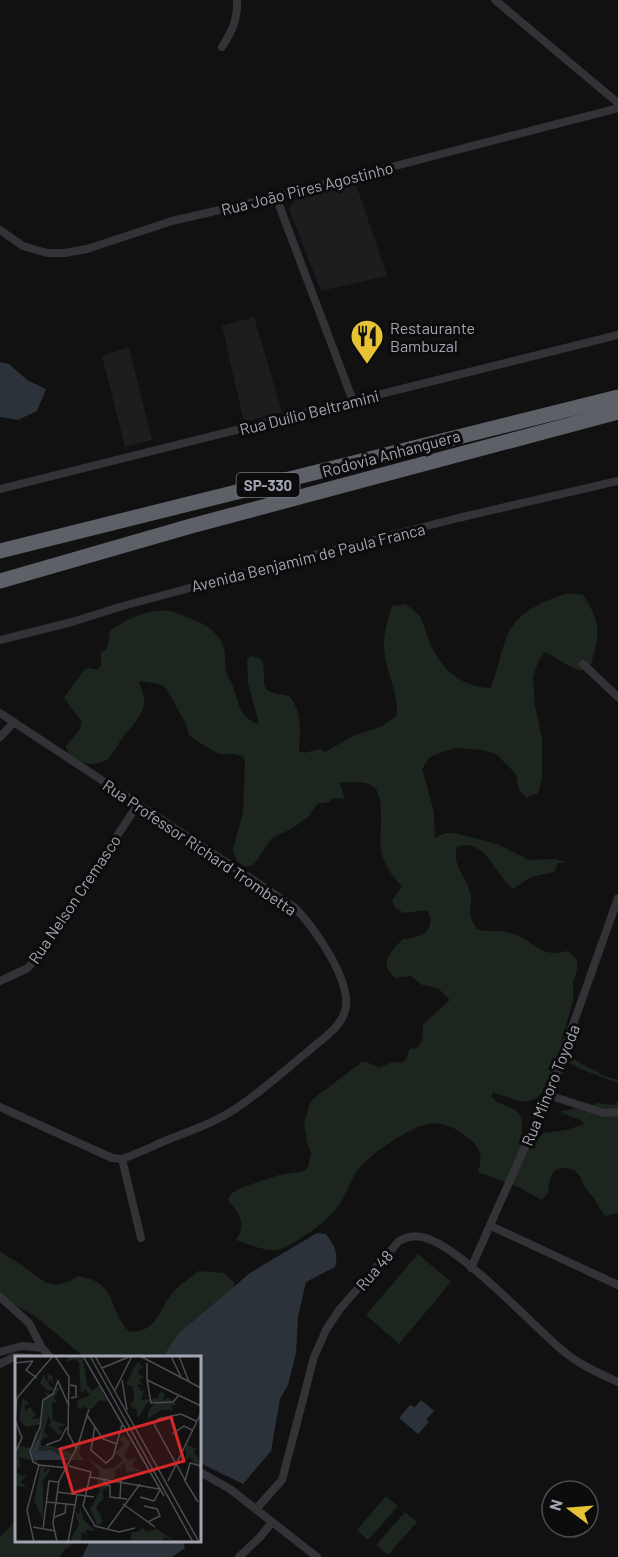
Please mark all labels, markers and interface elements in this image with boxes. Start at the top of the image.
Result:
street label: Rua João Pires Agostinho [219,157,395,219]
restaurant icon: Restaurante Bambuzal [349,318,385,365]
place label: Restaurante Bambuzal [390,318,475,355]
street label: Rua Duílio Beltramini [237,385,381,439]
street label: Rodovia Anhanguera [320,425,462,481]
road number: SP-330 [236,473,300,497]
street label: Avenida Benjamim de Paula Franca [189,519,427,595]
street label: Rua Professor Richard Trombetta [100,775,300,919]
street label: Rua Nelson Cremasco [24,831,124,967]
street label: Rua Minoro Toyoda [517,1022,583,1148]
street label: Rua 48 [351,1246,397,1294]
inset map [15,1356,201,1542]
north arrow [540,1479,600,1539]
text: N [545,1497,566,1512]

